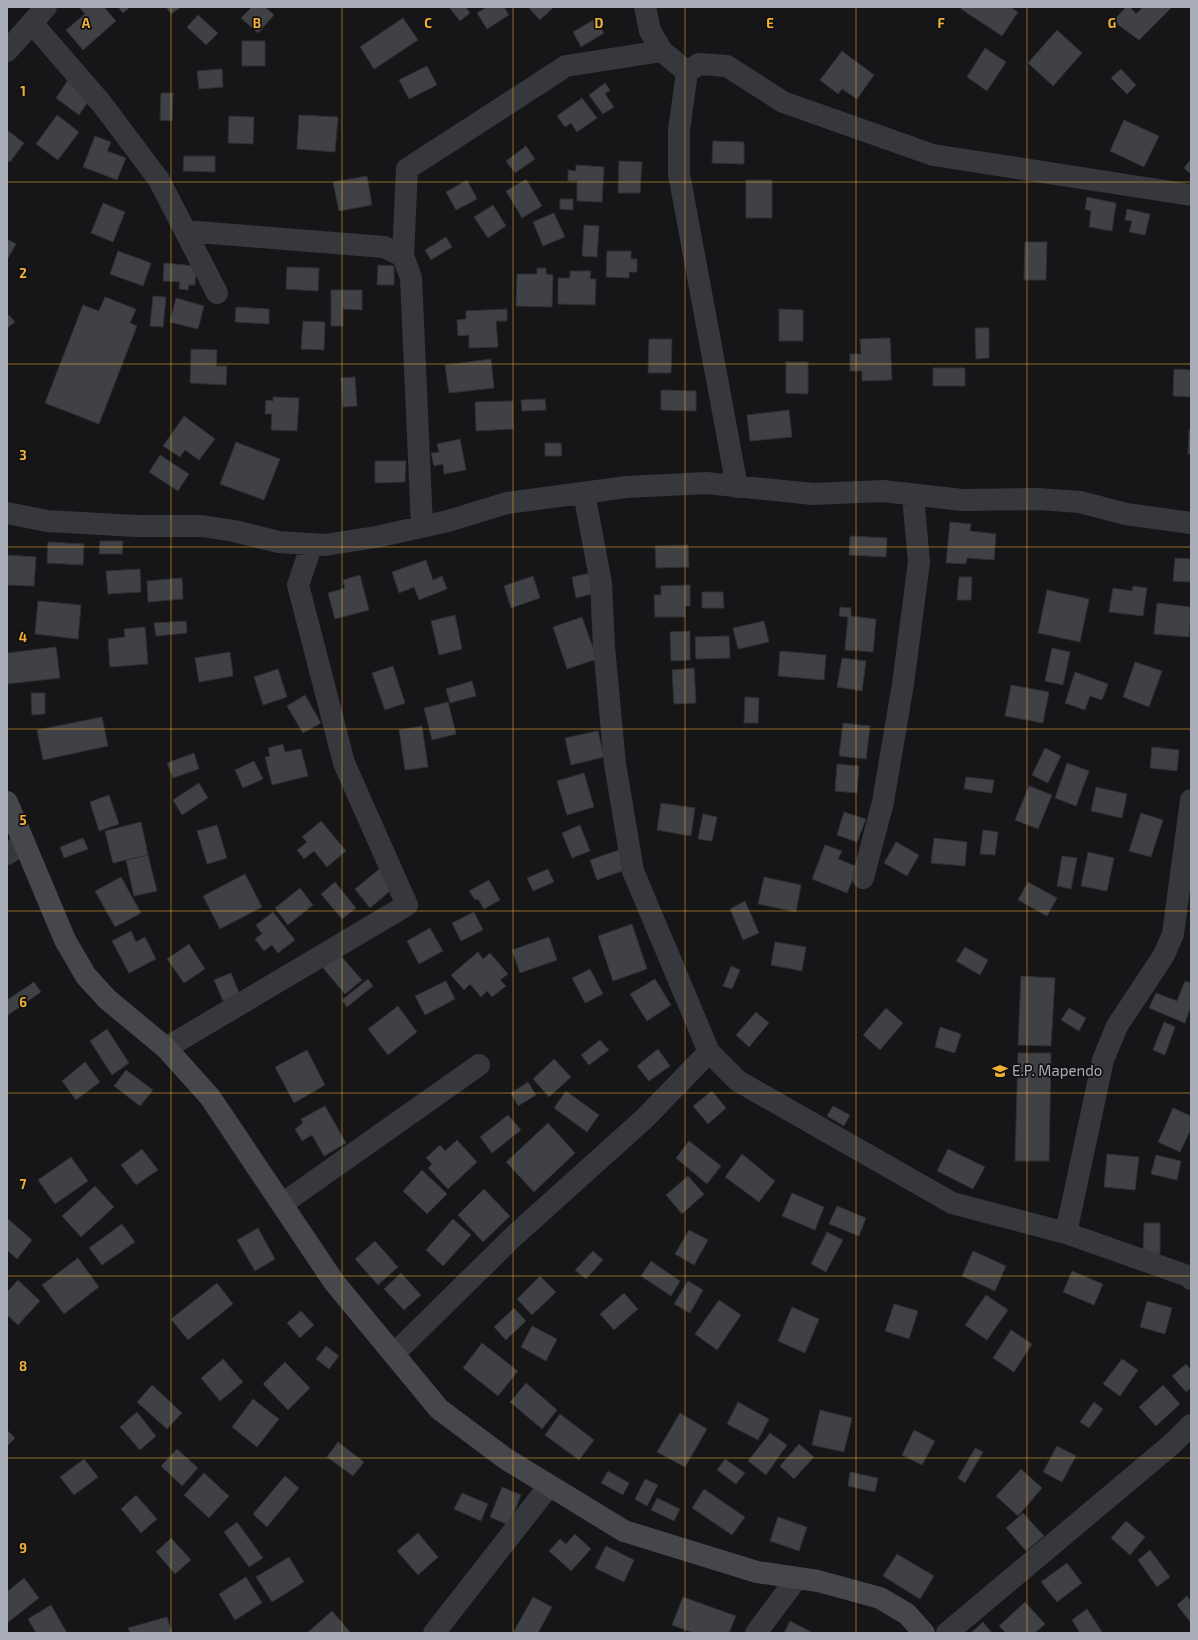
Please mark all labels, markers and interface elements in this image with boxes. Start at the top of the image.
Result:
text: A [82,15,91,31]
text: B [253,15,261,31]
text: C [424,15,432,31]
text: D [595,15,604,31]
text: E [766,15,774,31]
text: F [937,15,945,31]
text: G [1108,15,1116,31]
text: 1 [20,83,26,99]
text: 2 [19,265,27,281]
text: 3 [19,447,27,463]
text: 4 [19,629,27,645]
text: 5 [19,812,27,828]
text: 6 [19,994,27,1010]
place label: E.P. Mapendo [1012,1061,1102,1079]
school or university icon: E.P. Mapendo [991,1062,1009,1080]
text: 7 [20,1176,27,1192]
text: 8 [19,1358,27,1374]
text: 9 [19,1540,27,1556]

